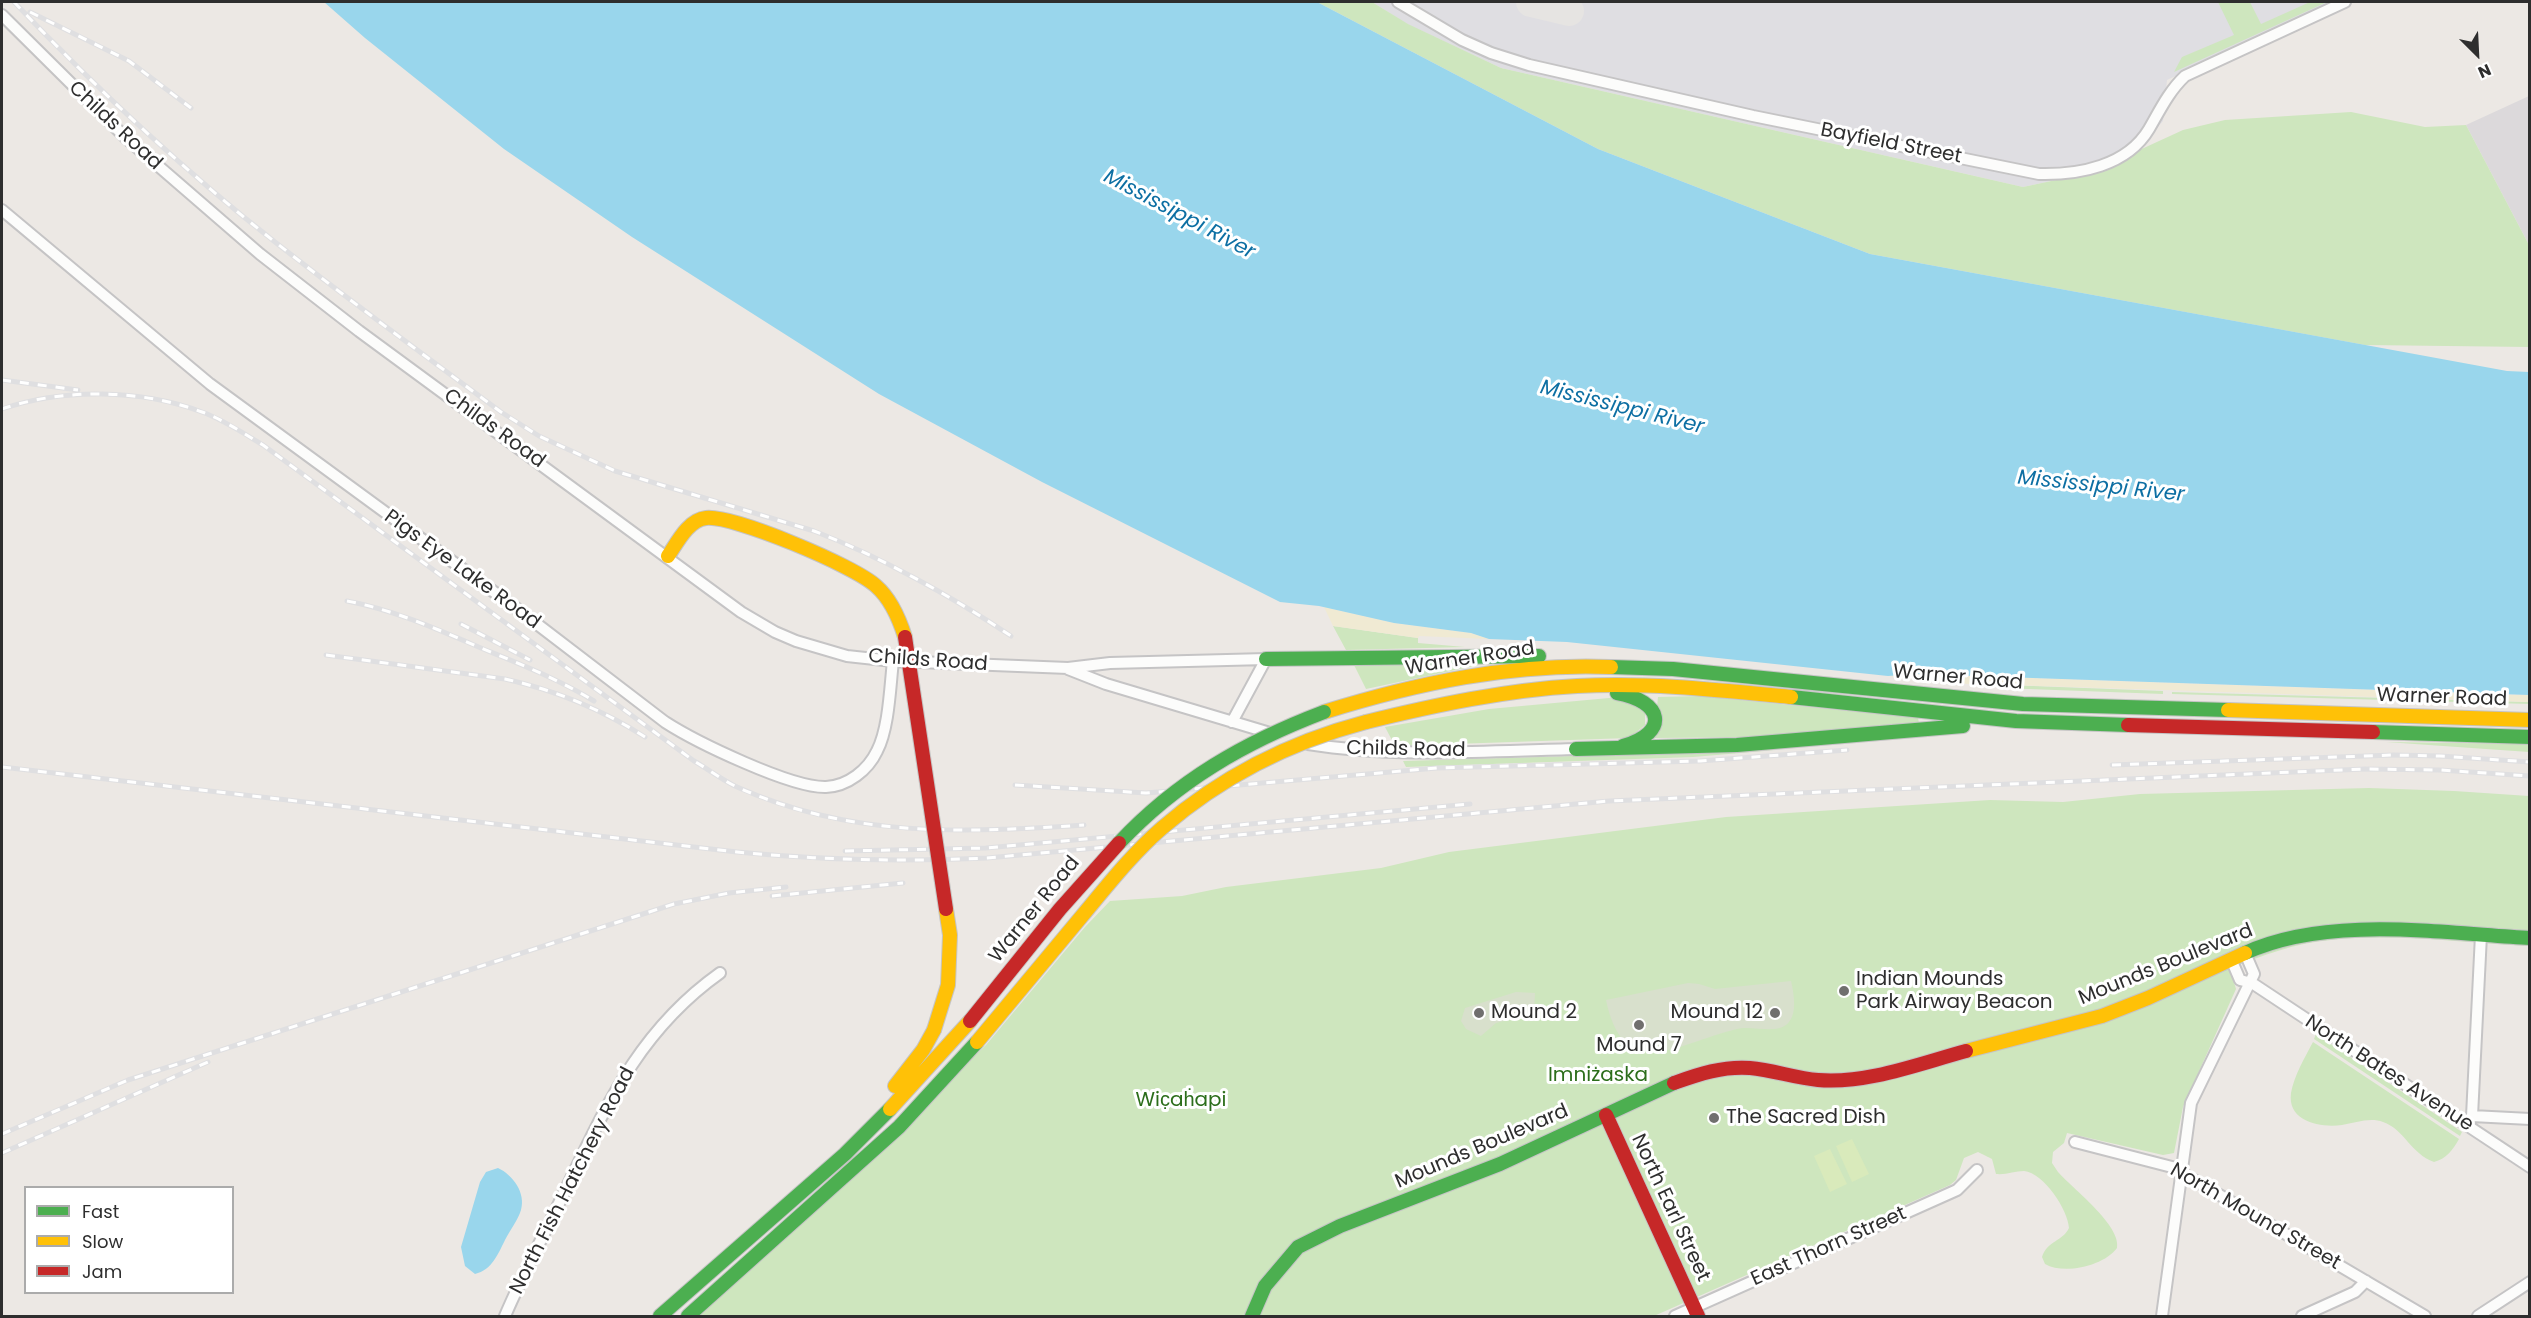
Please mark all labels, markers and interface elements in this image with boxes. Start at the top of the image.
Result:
north arrow [2447,24,2507,84]
text: N [2474,58,2495,84]
street label: Childs Road [63,77,167,175]
street label: Bayfield Street [1818,119,1964,169]
water label: Mississippi River [1099,164,1259,266]
water label: Mississippi River [1538,375,1706,441]
street label: Childs Road [439,384,549,474]
water label: Mississippi River [2016,466,2186,508]
street label: Pigs Eye Lake Road [379,505,545,635]
street label: Warner Road [1404,637,1536,681]
street label: Childs Road [868,645,988,677]
street label: Warner Road [1892,660,2024,696]
street label: Warner Road [2376,684,2508,712]
street label: Childs Road [1346,737,1466,763]
street label: Warner Road [985,852,1085,968]
street label: Mounds Boulevard [2075,919,2257,1011]
place label: Indian Mounds Park Airway Beacon [1856,968,2052,1015]
marker: Indian Mounds Park Airway Beacon [1837,984,1851,998]
place label: Mound 2 [1491,1001,1577,1025]
place label: Mound 12 [1671,1001,1763,1025]
marker: Mound 2 [1472,1006,1486,1020]
marker: Mound 12 [1768,1006,1782,1020]
street label: North Bates Avenue [2300,1011,2478,1137]
marker: Mound 7 [1632,1018,1646,1032]
place label: Mound 7 [1596,1034,1682,1058]
street label: North Fish Hatchery Road [505,1064,641,1298]
park label: Imniżaska [1548,1064,1648,1088]
park label: Wic̣aḣapi [1135,1089,1227,1113]
street label: Mounds Boulevard [1392,1100,1572,1194]
place label: The Sacred Dish [1726,1106,1886,1130]
marker: The Sacred Dish [1707,1111,1721,1125]
street label: North Earl Street [1625,1131,1715,1285]
street label: North Mound Street [2166,1158,2344,1276]
legend [24,1186,234,1294]
text: Fast [82,1199,119,1224]
street label: East Thorn Street [1748,1202,1910,1292]
text: Slow [82,1229,123,1254]
text: Jam [82,1259,122,1284]

